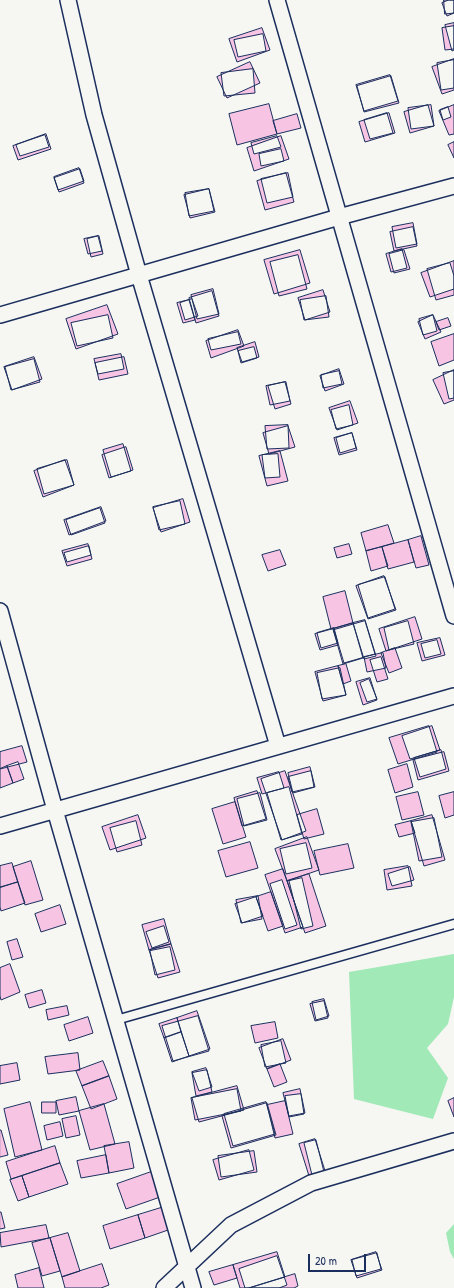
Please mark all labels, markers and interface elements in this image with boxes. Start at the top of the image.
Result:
scale bar [310,1246,368,1272]
text: 20 m [315,1252,337,1269]

